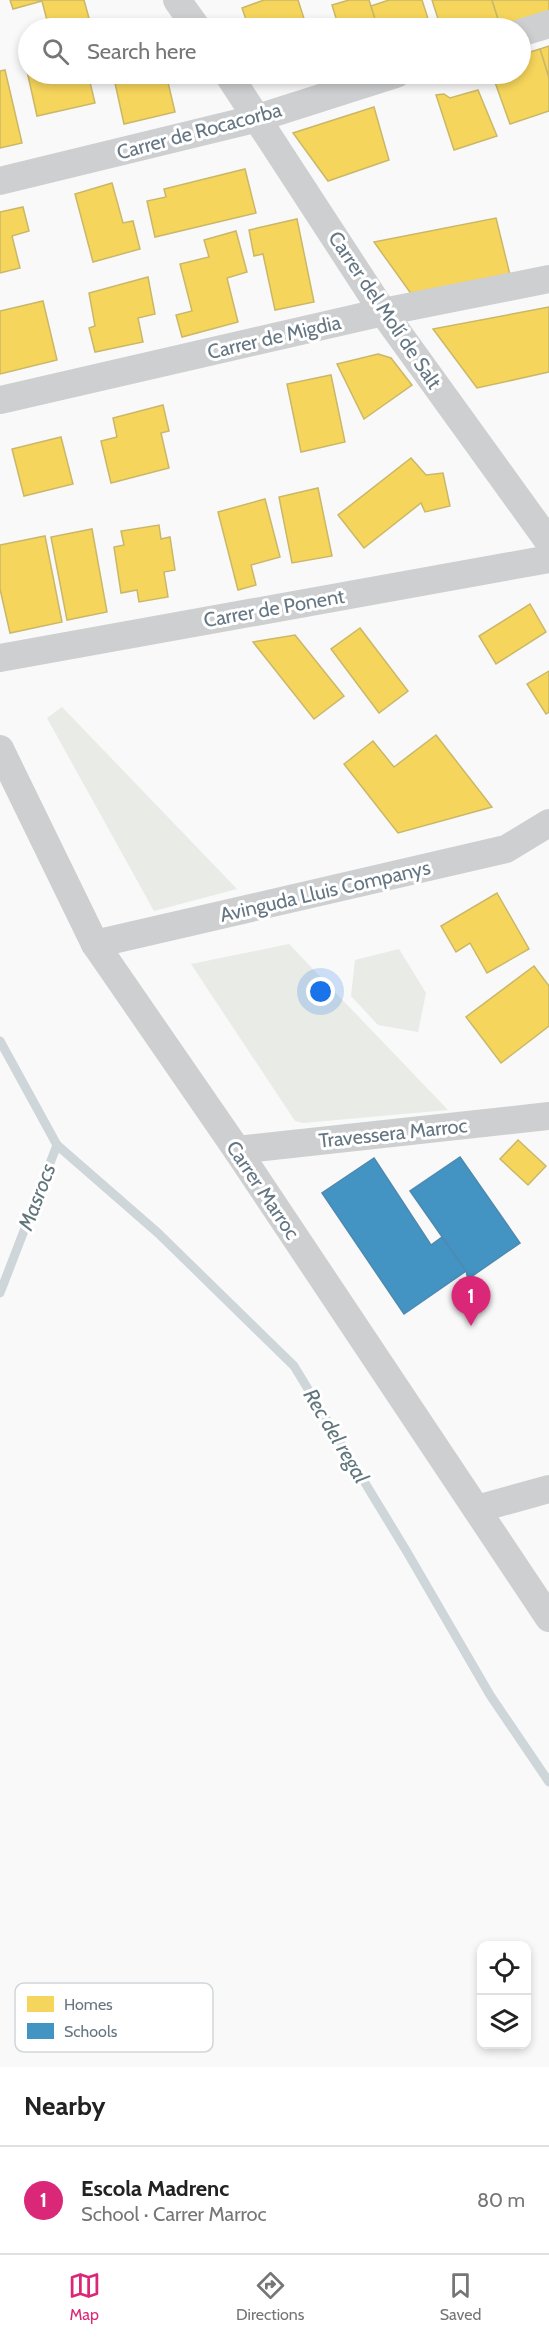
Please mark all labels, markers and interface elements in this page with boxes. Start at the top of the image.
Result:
search box [18,18,531,84]
icon: search [39,35,72,68]
text: Search here [87,38,196,65]
street label: Carrer de Rocacorba [114,97,284,165]
street label: Carrer del Molí de Salt [323,227,447,394]
street label: Carrer de Migdia [205,310,344,364]
street label: Carrer de Ponent [202,584,347,632]
street label: Avinguda Lluis Companys [217,855,433,927]
your location [306,977,335,1006]
street label: Travessera Marroc [317,1113,469,1153]
street label: Carrer Marroc [221,1136,305,1244]
water label: Masrocs [12,1160,61,1235]
pin: 1 [452,1276,490,1326]
water label: Rec del regal [299,1384,374,1488]
map controls [477,1941,531,2049]
button: locate [477,1941,531,1995]
legend [15,1983,213,2052]
text: Homes [64,1995,113,2014]
button: layers [477,1995,531,2049]
text: Schools [64,2022,118,2041]
text: Nearby [24,2090,105,2122]
text: Escola Madrenc [81,2175,229,2202]
text: 1 [40,2188,47,2212]
text: 80 m [477,2188,525,2212]
text: School · Carrer Marroc [81,2202,267,2226]
tab: Map [68,2269,101,2324]
tab: Directions [236,2269,304,2324]
tab: Saved [440,2269,481,2324]

